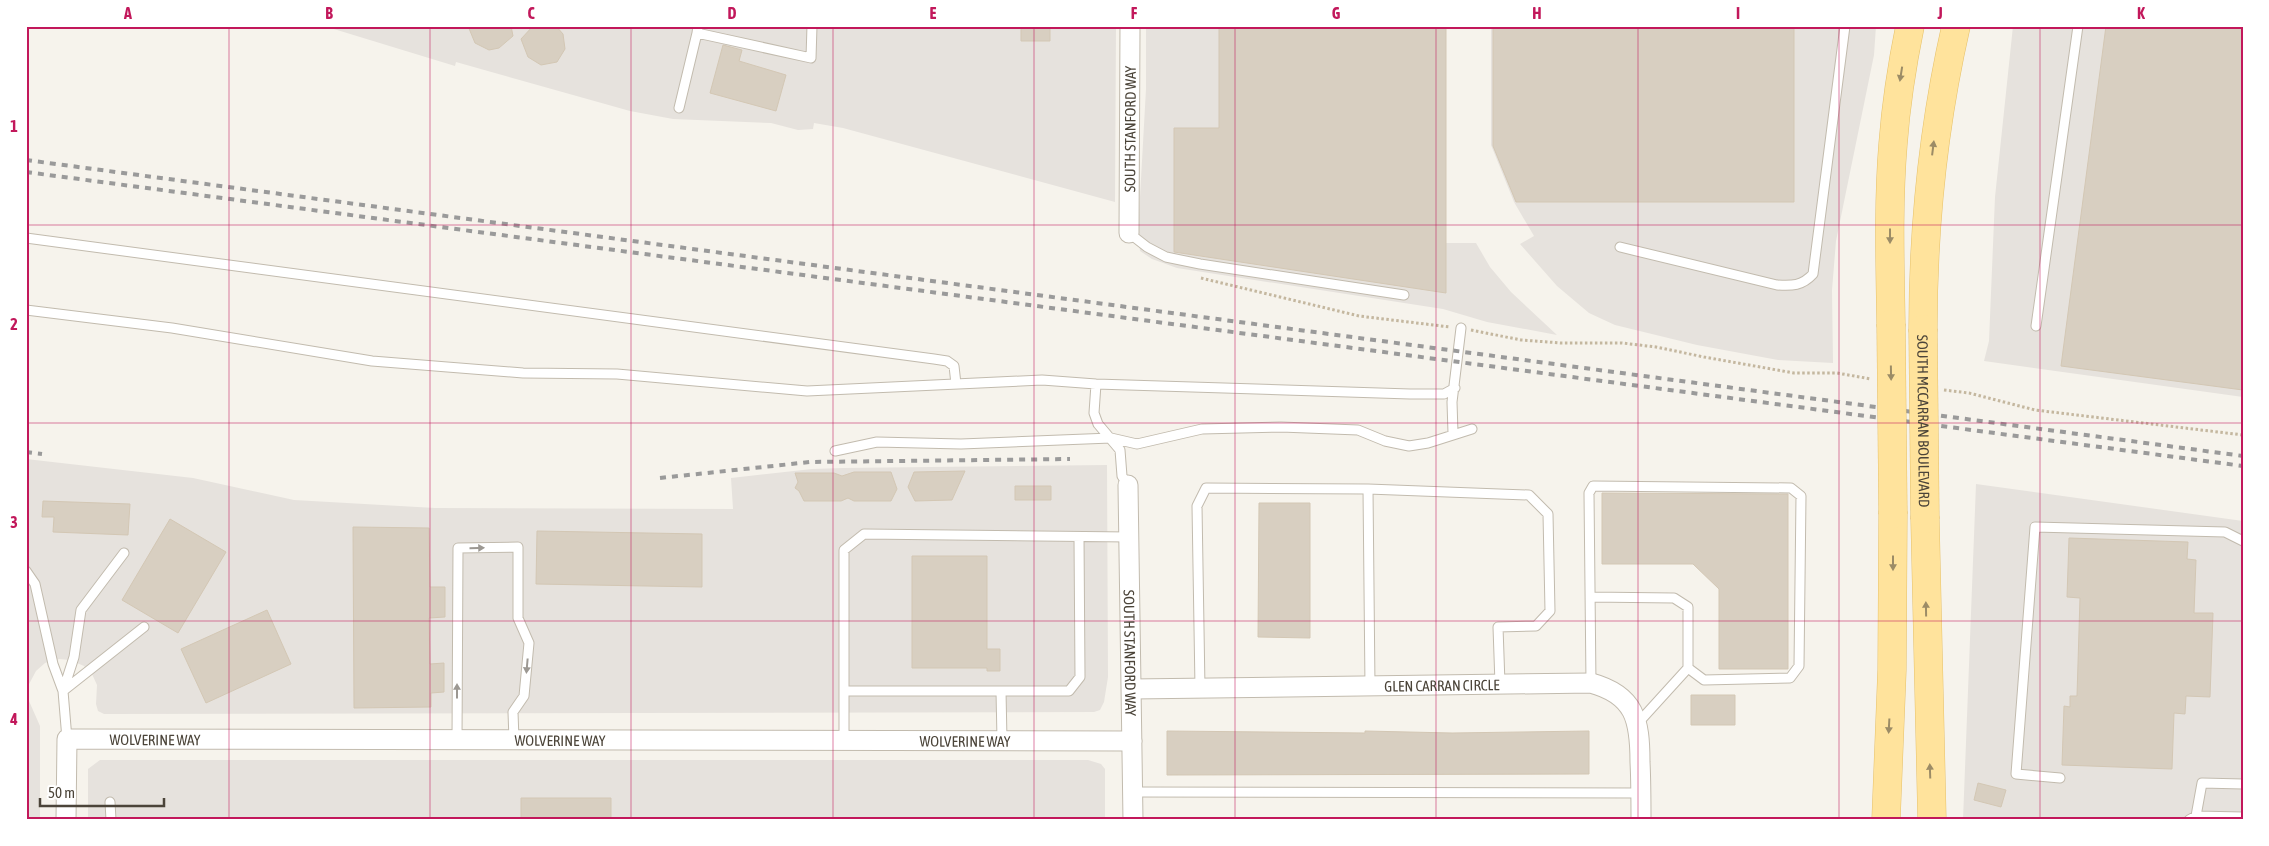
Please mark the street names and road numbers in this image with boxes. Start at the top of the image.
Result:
street label: SOUTH STANFORD WAY [1121,65,1138,192]
street label: SOUTH MCCARRAN BOULEVARD [1915,335,1933,507]
street label: SOUTH STANFORD WAY [1121,590,1140,717]
street label: GLEN CARRAN CIRCLE [1384,676,1500,694]
street label: WOLVERINE WAY [110,731,201,748]
street label: WOLVERINE WAY [515,731,606,749]
street label: WOLVERINE WAY [920,732,1011,749]

